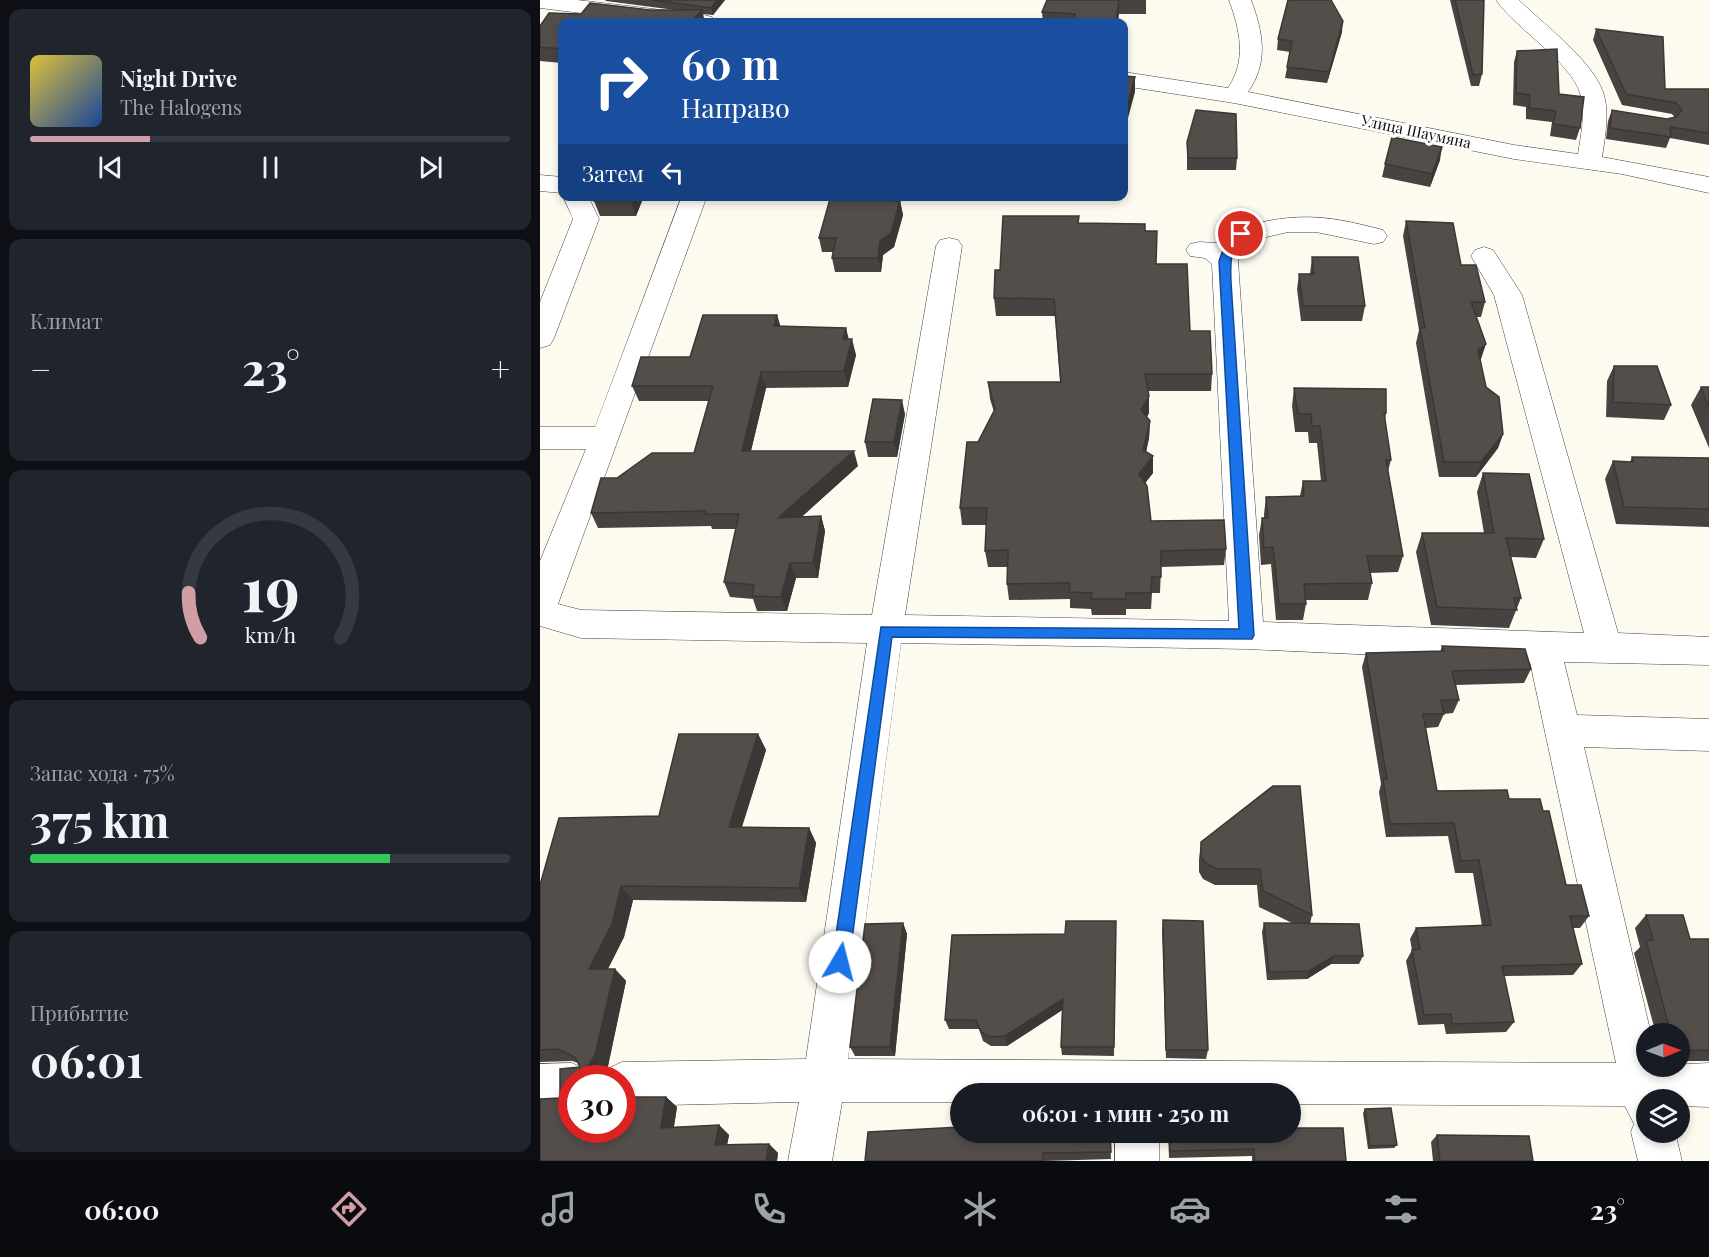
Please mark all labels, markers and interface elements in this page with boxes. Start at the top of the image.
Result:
text: 60 m [681,35,779,91]
icon: right [582,42,660,120]
text: Night Drive [120,63,237,93]
text: Направо [681,89,790,125]
text: The Halogens [120,93,242,120]
street label: Улица Шаумяна [1358,109,1474,153]
icon: previous [94,151,127,184]
icon: pause [254,151,287,184]
icon: next [414,151,447,184]
icon: left [656,156,689,189]
text: Затем [582,158,644,188]
pin [1215,208,1266,259]
icon: arrive [1224,217,1257,250]
text: Климат [30,307,103,334]
text: 23° [242,337,300,397]
text: − [30,346,51,390]
text: + [491,346,510,390]
text: 19 [241,544,299,628]
text: km/h [244,620,296,648]
text: Запас хода · 75% [30,759,175,786]
text: 375 km [30,789,169,849]
position arrow [808,930,872,994]
text: Прибытие [30,999,129,1026]
north arrow [1636,1023,1690,1077]
map controls [1636,1023,1690,1143]
text: 06:01 [30,1029,144,1089]
speed limit sign: 30 [558,1065,636,1143]
button: layers [1636,1089,1690,1143]
text: 06:01 · 1 мин · 250 m [1022,1098,1229,1128]
icon: directions [328,1188,370,1230]
icon: music [538,1188,580,1230]
icon: phone [748,1188,790,1230]
icon: climate [959,1188,1001,1230]
icon: car [1169,1188,1211,1230]
icon: filters [1380,1188,1422,1230]
text: 06:00 [84,1191,159,1227]
text: 23° [1590,1191,1625,1227]

